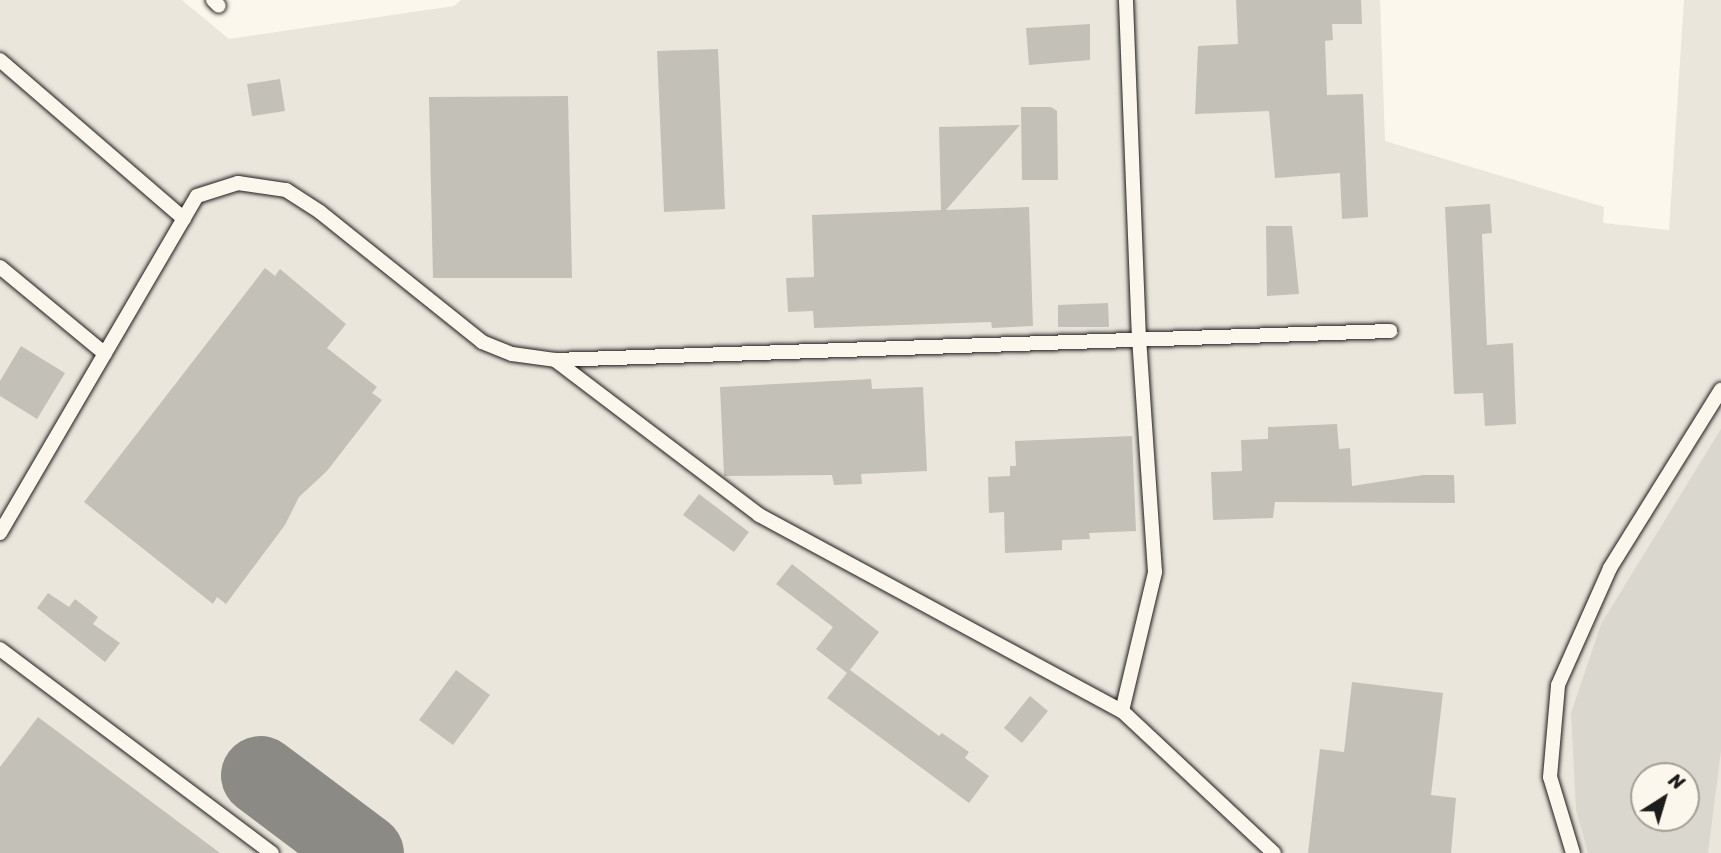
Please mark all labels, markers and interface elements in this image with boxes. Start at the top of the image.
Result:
north arrow [1630,762,1700,832]
text: N [1662,764,1692,799]

